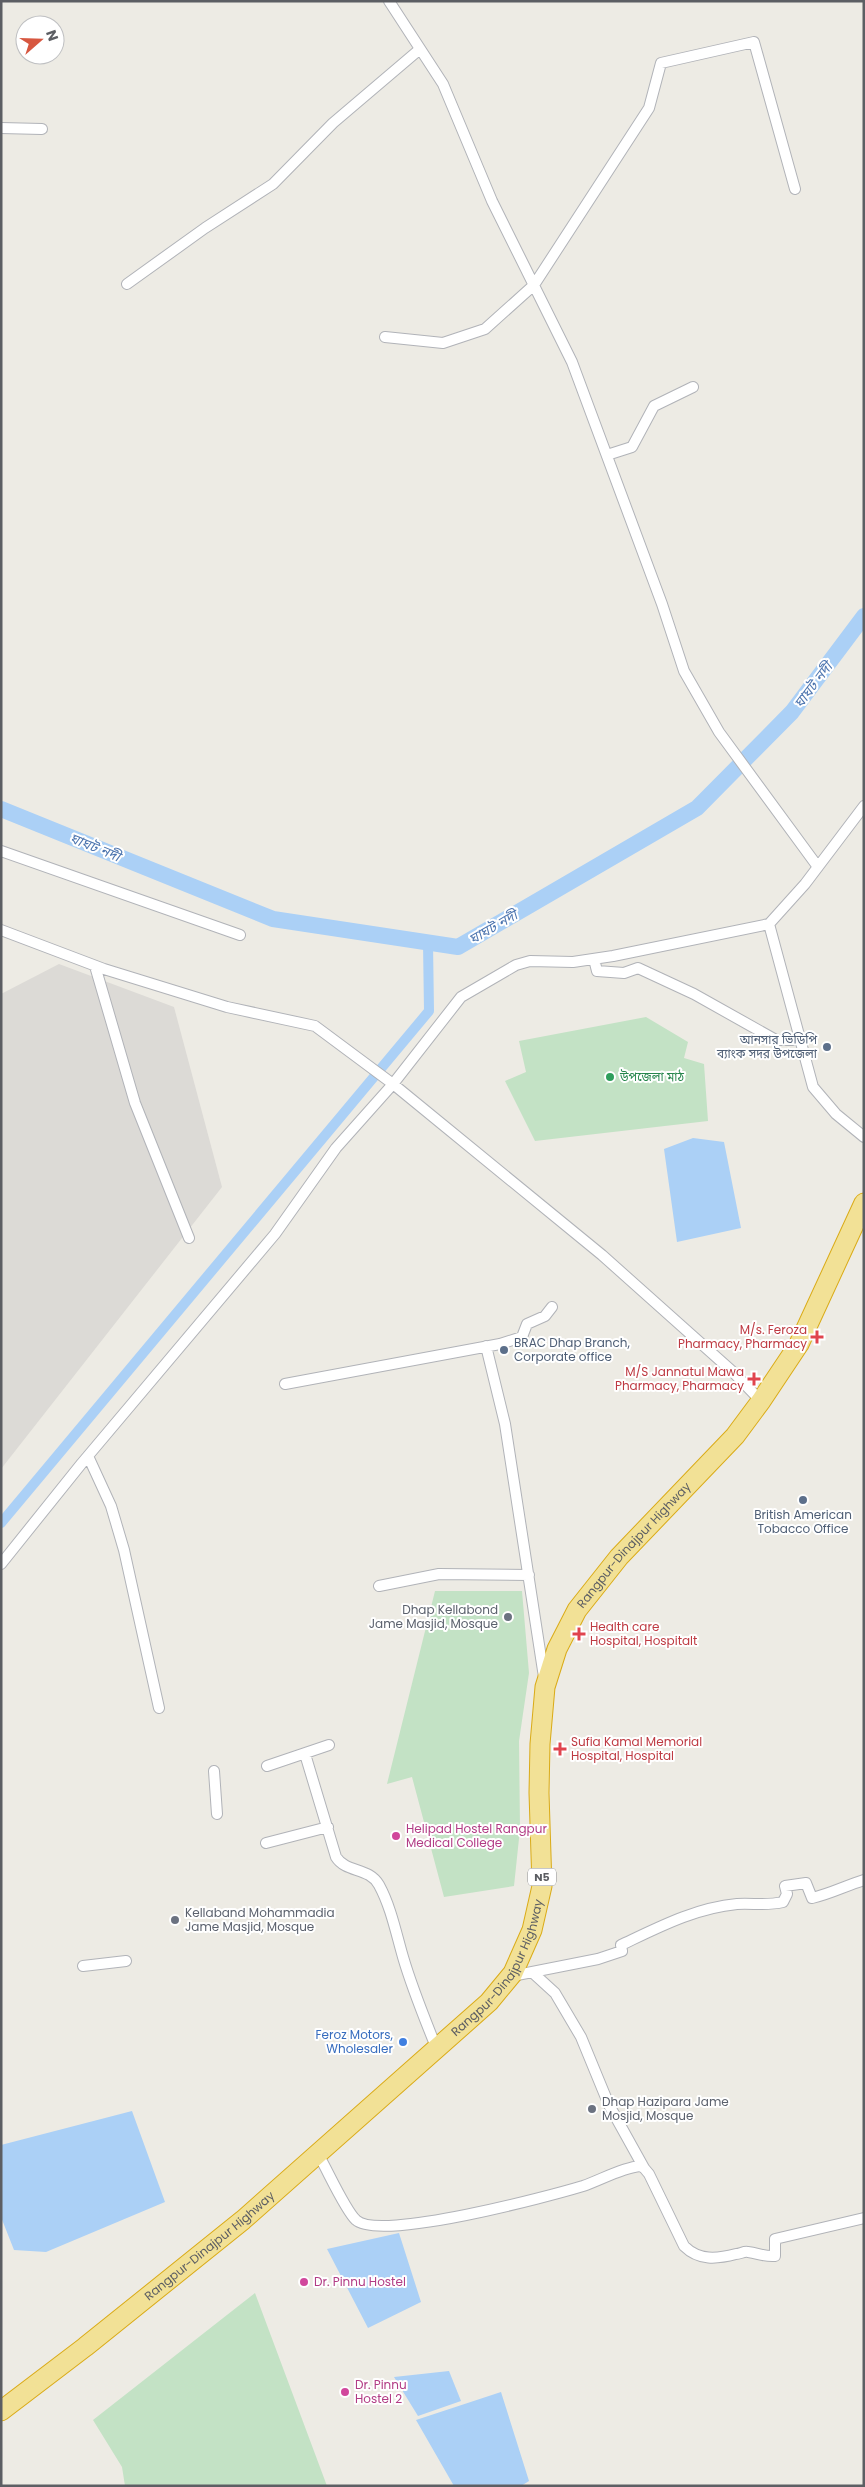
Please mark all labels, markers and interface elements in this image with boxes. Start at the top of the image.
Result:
north arrow [15,15,65,65]
text: N [41,27,63,44]
water label: ঘাঘট নদী [789,655,839,712]
water label: ঘাঘট নদী [67,828,126,867]
water label: ঘাঘট নদী [465,903,524,949]
place label: আনসার ভিডিপি ব্যাংক সদর উপজেলা [716,1031,818,1062]
marker: আনসার ভিডিপি ব্যাংক সদর উপজেলা [821,1041,833,1053]
place label: উপজেলা মাঠ [619,1068,685,1085]
marker: উপজেলা মাঠ [604,1071,616,1083]
place label: M/s. Feroza Pharmacy, Pharmacy [678,1321,807,1352]
marker: M/s. Feroza Pharmacy, Pharmacy [811,1331,823,1343]
place label: BRAC Dhap Branch, Corporate office [514,1334,630,1365]
marker: BRAC Dhap Branch, Corporate office [498,1344,510,1356]
place label: M/S Jannatul Mawa Pharmacy, Pharmacy [615,1363,744,1394]
marker: M/S Jannatul Mawa Pharmacy, Pharmacy [748,1373,760,1385]
street label: Rangpur-Dinajpur Highway [573,1478,694,1612]
marker: British American Tobacco Office [797,1494,809,1506]
place label: British American Tobacco Office [754,1506,852,1537]
place label: Dhap Kellabond Jame Masjid, Mosque [369,1601,498,1632]
marker: Dhap Kellabond Jame Masjid, Mosque [502,1611,514,1623]
place label: Health care Hospital, Hospitalt [590,1618,697,1649]
marker: Health care Hospital, Hospitalt [572,1627,586,1641]
place label: Sufia Kamal Memorial Hospital, Hospital [571,1733,702,1764]
marker: Sufia Kamal Memorial Hospital, Hospital [553,1742,567,1756]
place label: Helipad Hostel Rangpur Medical College [406,1820,547,1851]
marker: Helipad Hostel Rangpur Medical College [390,1830,402,1842]
road number: N5 [528,1868,556,1885]
street label: Rangpur-Dinajpur Highway [447,1897,547,2040]
place label: Kellaband Mohammadia Jame Masjid, Mosque [185,1904,335,1935]
marker: Kellaband Mohammadia Jame Masjid, Mosque [169,1914,181,1926]
place label: Feroz Motors, Wholesaler [316,2026,394,2057]
marker: Feroz Motors, Wholesaler [397,2036,409,2048]
place label: Dhap Hazipara Jame Mosjid, Mosque [602,2093,729,2124]
marker: Dhap Hazipara Jame Mosjid, Mosque [586,2103,598,2115]
street label: Rangpur-Dinajpur Highway [141,2187,278,2304]
place label: Dr. Pinnu Hostel [314,2273,406,2290]
marker: Dr. Pinnu Hostel [298,2276,310,2288]
place label: Dr. Pinnu Hostel 2 [355,2376,407,2407]
marker: Dr. Pinnu Hostel 2 [339,2386,351,2398]

